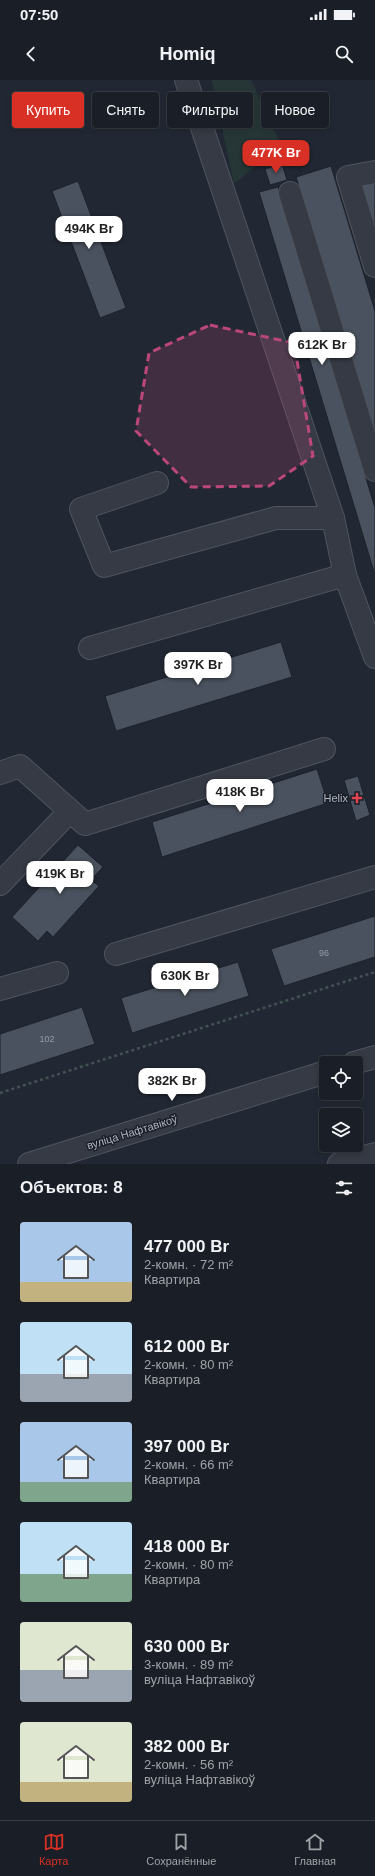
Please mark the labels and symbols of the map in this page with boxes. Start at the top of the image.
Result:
pin: 477K Br [239,140,313,174]
pin: 494K Br [52,216,126,250]
pin: 612K Br [285,332,359,366]
pin: 397K Br [161,652,235,686]
pin: 418K Br [203,779,277,813]
place label: Helix [324,792,348,804]
marker: Helix [351,792,363,804]
pin: 419K Br [23,861,97,895]
house number: 96 [319,948,329,958]
pin: 630K Br [148,963,222,997]
house number: 102 [39,1034,55,1044]
pin: 382K Br [135,1068,209,1102]
street label: вуліца Нафтавікоў [85,1112,179,1151]

